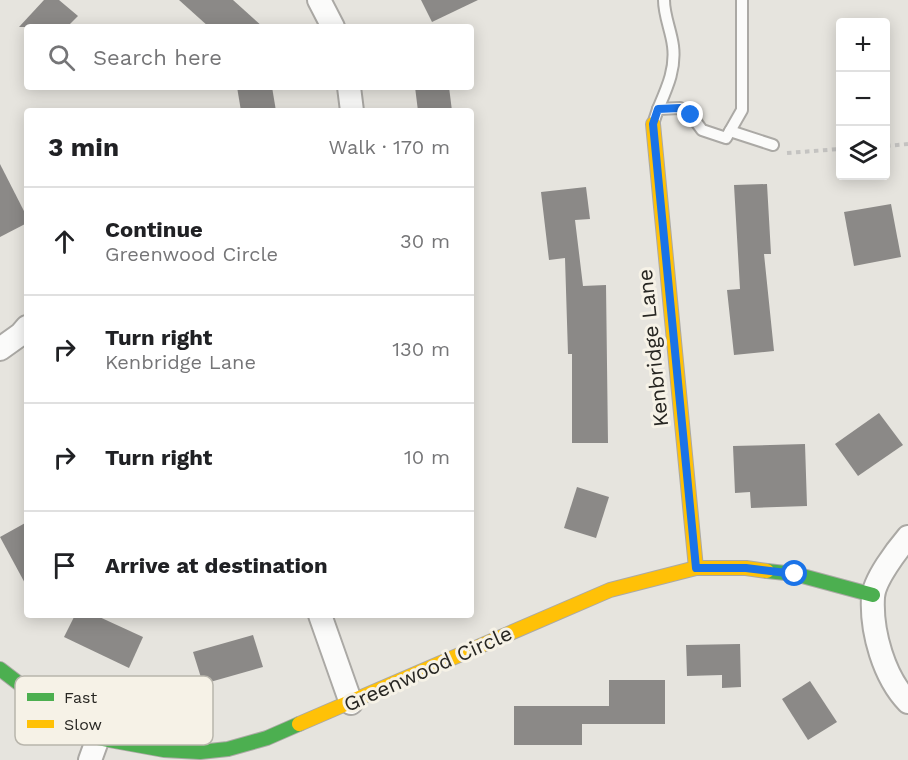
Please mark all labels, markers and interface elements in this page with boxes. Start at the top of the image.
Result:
map controls [836,18,890,180]
button: + [836,18,890,72]
search box [24,24,474,90]
icon: search [45,41,78,74]
text: Search here [93,45,222,70]
button: − [836,72,890,126]
route end [677,101,703,127]
button: layers [836,126,890,180]
text: 3 min [48,132,119,162]
text: Walk · 170 m [329,135,450,159]
text: Continue [105,217,203,242]
icon: ahead [48,225,81,258]
text: 30 m [400,229,450,253]
text: Greenwood Circle [105,242,278,266]
street label: Kenbridge Lane [632,268,673,428]
text: Turn right [105,325,212,350]
icon: right [48,333,81,366]
text: 130 m [392,337,450,361]
text: Kenbridge Lane [105,350,256,374]
icon: right [48,441,81,474]
text: Turn right [105,445,212,470]
text: 10 m [404,445,450,469]
icon: arrive [48,549,81,582]
text: Arrive at destination [105,553,328,578]
route start [781,560,807,586]
street label: Greenwood Circle [340,620,516,717]
legend [15,676,213,745]
text: Fast [64,688,97,707]
text: Slow [64,715,102,734]

